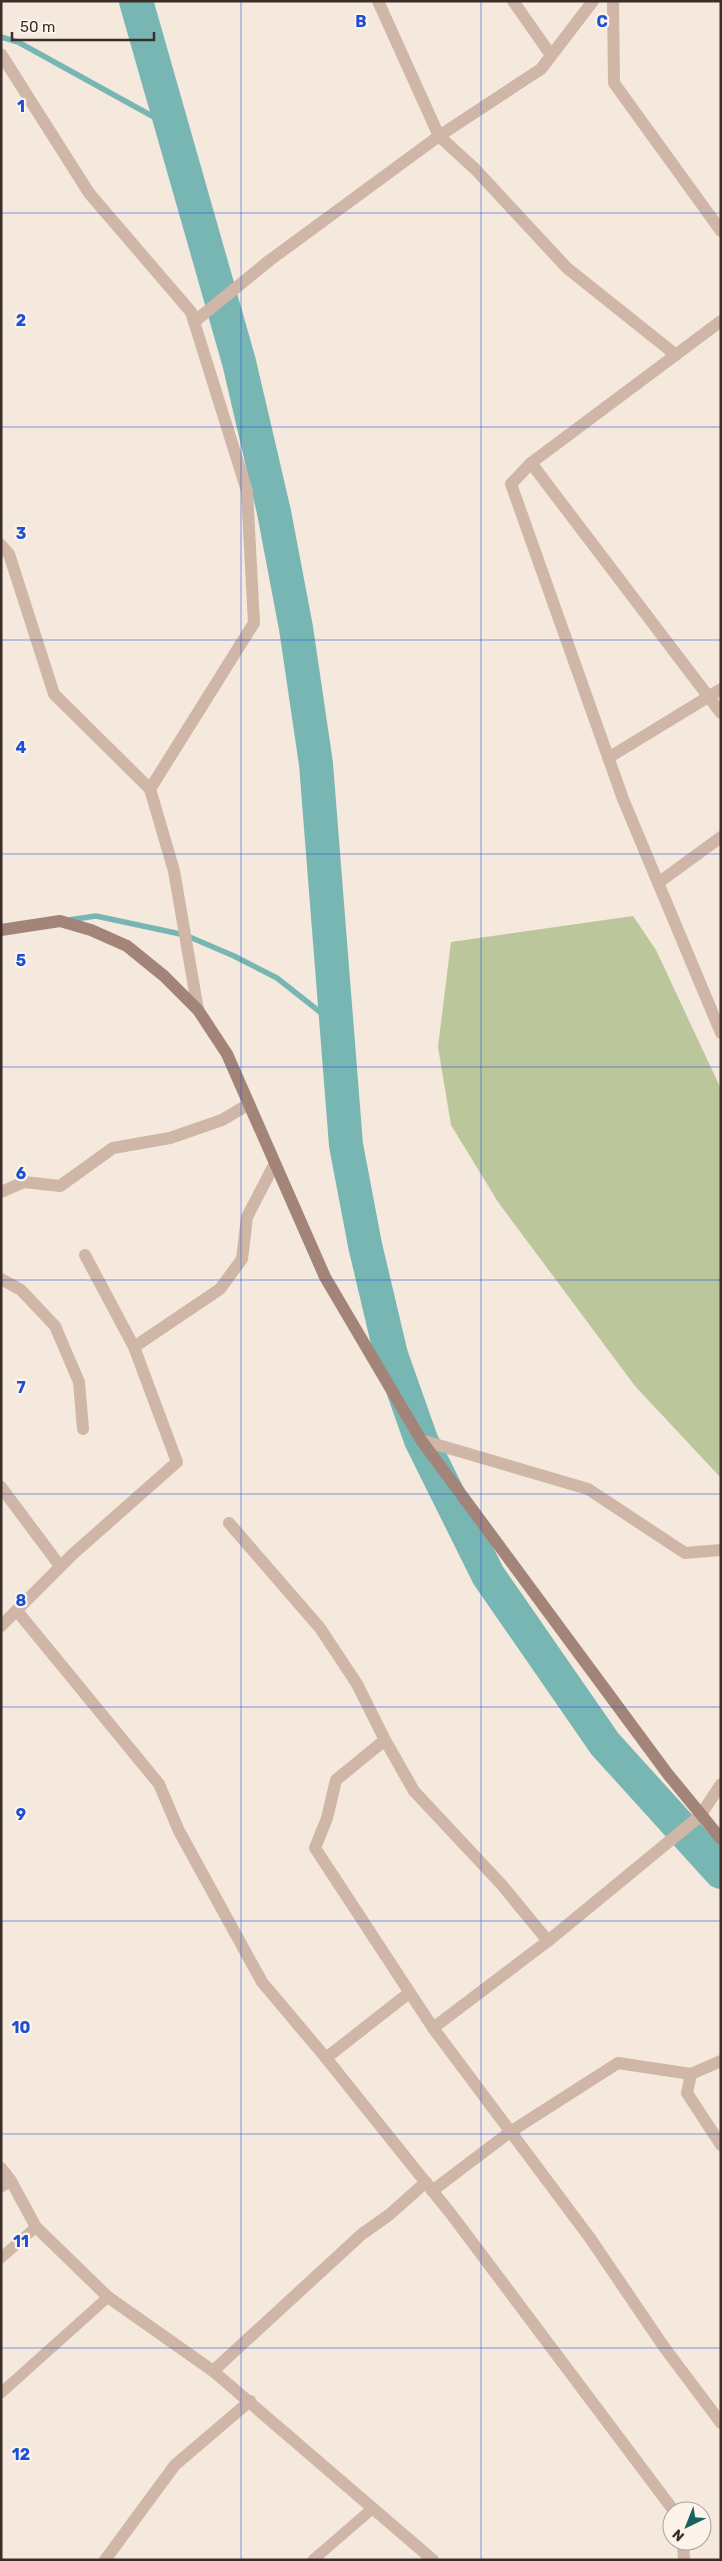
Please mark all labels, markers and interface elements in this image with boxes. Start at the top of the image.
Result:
scale bar [12,10,155,42]
text: B [355,12,367,31]
text: C [596,12,608,31]
text: 50 m [20,18,55,36]
text: 1 [17,97,25,116]
text: 2 [16,311,26,330]
text: 3 [16,524,26,543]
text: 4 [16,738,27,757]
text: 5 [16,951,26,970]
text: 6 [16,1164,26,1183]
text: 7 [16,1378,26,1397]
text: 8 [16,1591,27,1610]
text: 9 [16,1805,26,1824]
text: 10 [12,2018,31,2037]
text: 11 [13,2232,29,2251]
text: 12 [12,2445,30,2464]
north arrow [662,2501,712,2551]
text: N [669,2525,688,2545]

